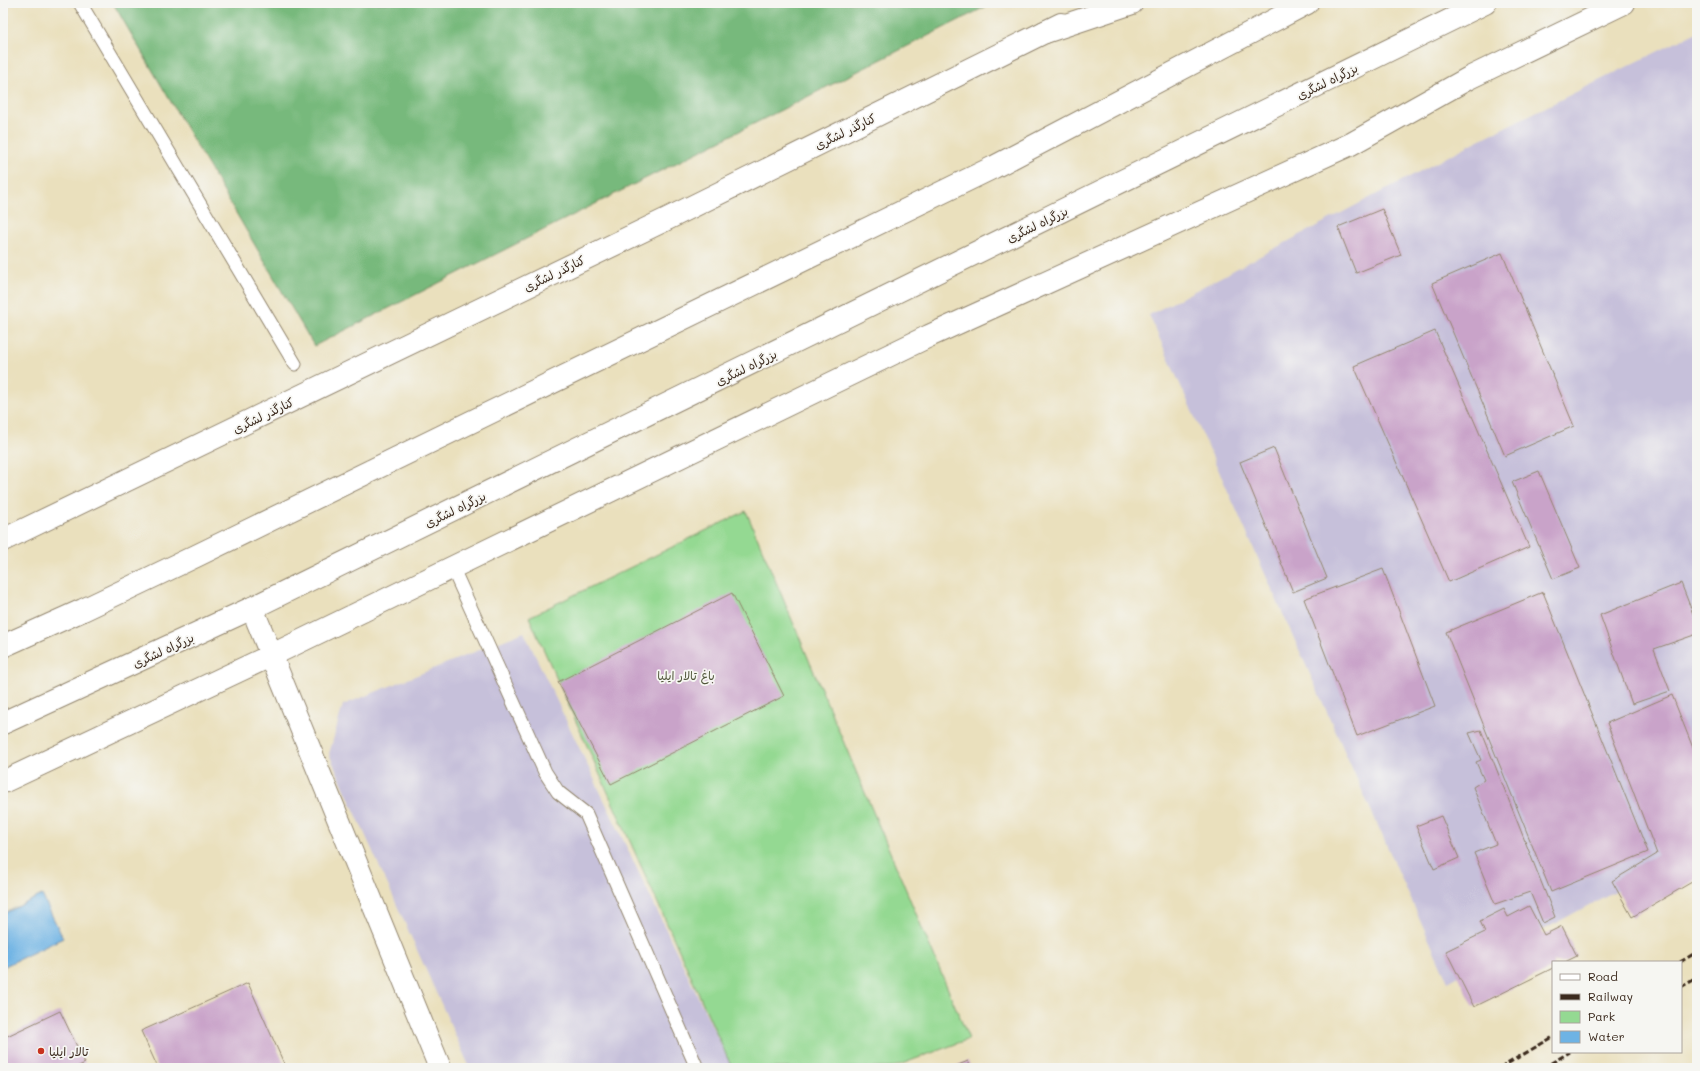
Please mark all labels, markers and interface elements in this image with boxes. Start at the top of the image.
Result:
street label: بزرگراه لشگری [1294,59,1361,104]
street label: کنارگذر لشگری [812,109,878,153]
street label: بزرگراه لشگری [1004,202,1071,247]
street label: کنارگذر لشگری [521,251,587,295]
street label: بزرگراه لشگری [713,345,780,390]
street label: کنارگذر لشگری [230,393,296,437]
street label: بزرگراه لشگری [422,487,489,532]
street label: بزرگراه لشگری [130,629,197,672]
park label: باغ تالار ایلیا [657,667,715,685]
legend [1552,961,1682,1053]
text: Road [1588,968,1618,984]
text: Railway [1588,988,1633,1004]
text: Park [1588,1008,1615,1024]
text: Water [1588,1028,1625,1044]
place label: تالار ایلیا [49,1043,89,1059]
marker: تالار ایلیا [36,1046,46,1056]

